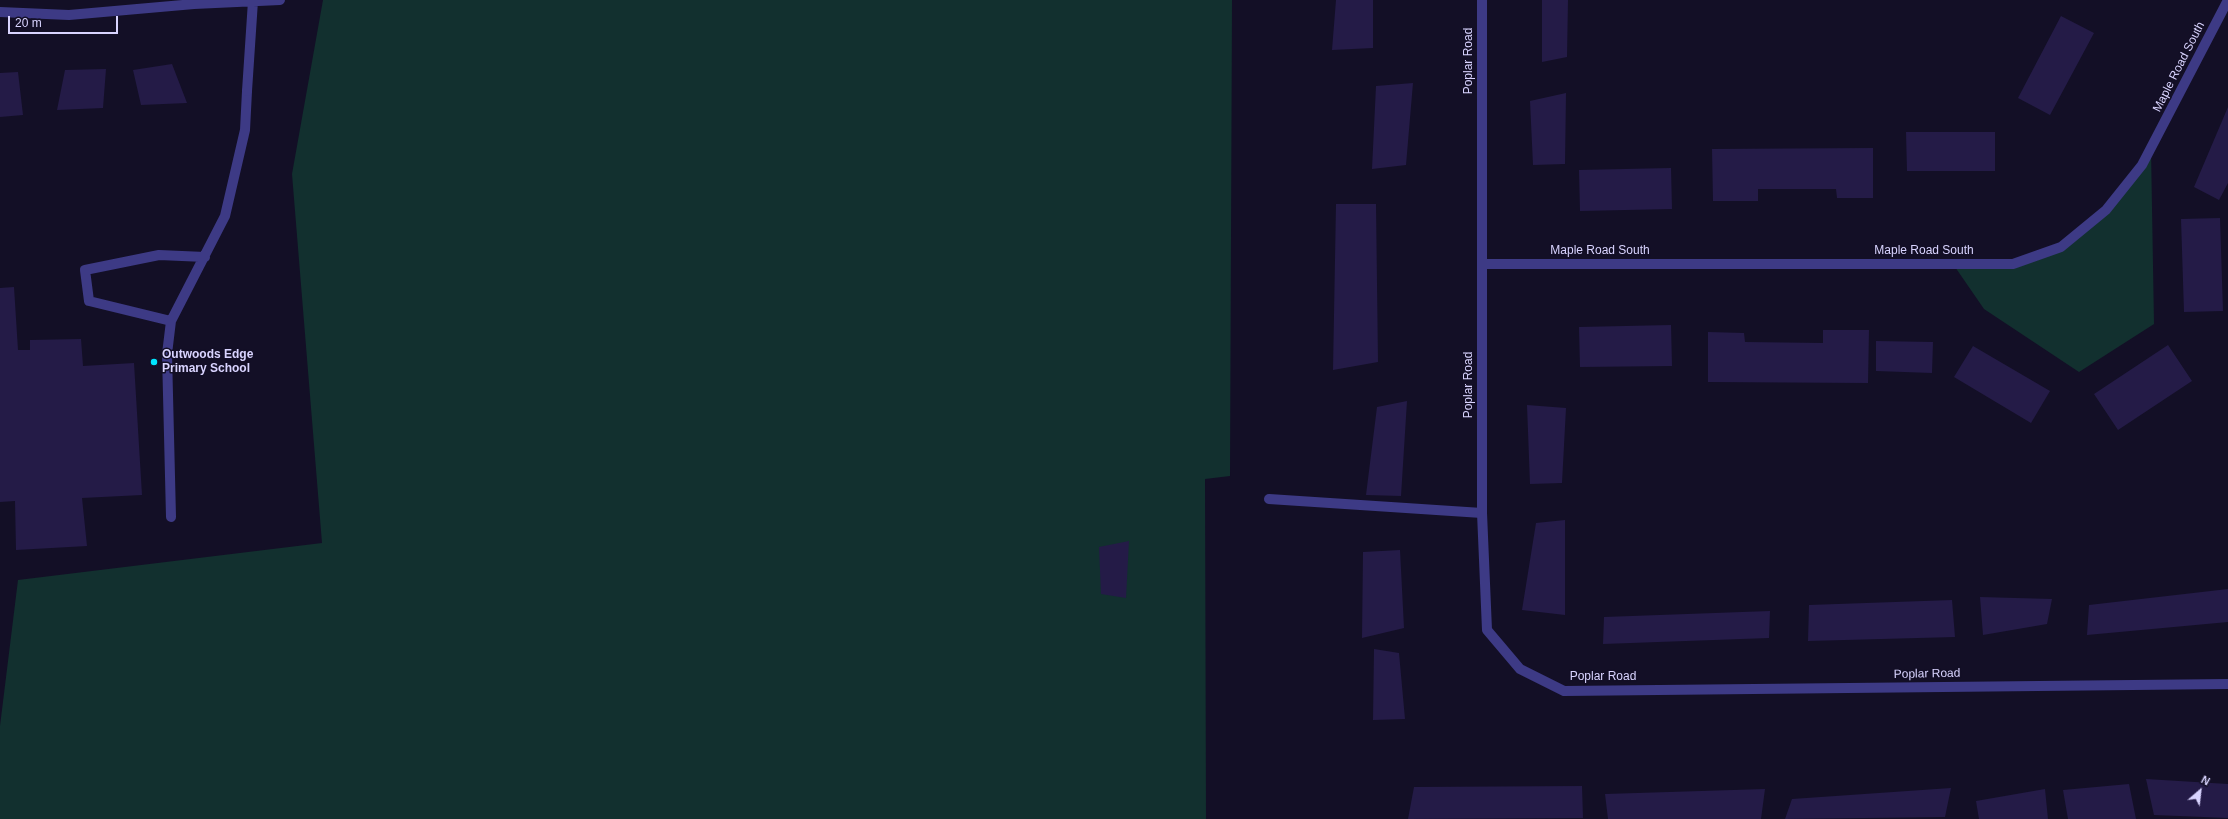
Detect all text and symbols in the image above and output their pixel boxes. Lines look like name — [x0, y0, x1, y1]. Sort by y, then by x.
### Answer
scale bar — [10, 8, 120, 34]
text: 20 m — [15, 16, 42, 30]
street label: Maple Road South — [2150, 19, 2208, 115]
street label: Poplar Road — [1462, 28, 1476, 94]
street label: Maple Road South — [1550, 244, 1650, 258]
street label: Maple Road South — [1874, 244, 1974, 258]
place label: Outwoods Edge Primary School — [162, 348, 253, 376]
street label: Poplar Road — [1462, 352, 1476, 418]
marker: Outwoods Edge Primary School — [149, 357, 159, 367]
street label: Poplar Road — [1894, 666, 1960, 682]
street label: Poplar Road — [1570, 670, 1636, 684]
north arrow — [2180, 771, 2220, 811]
text: N — [2199, 773, 2212, 788]

